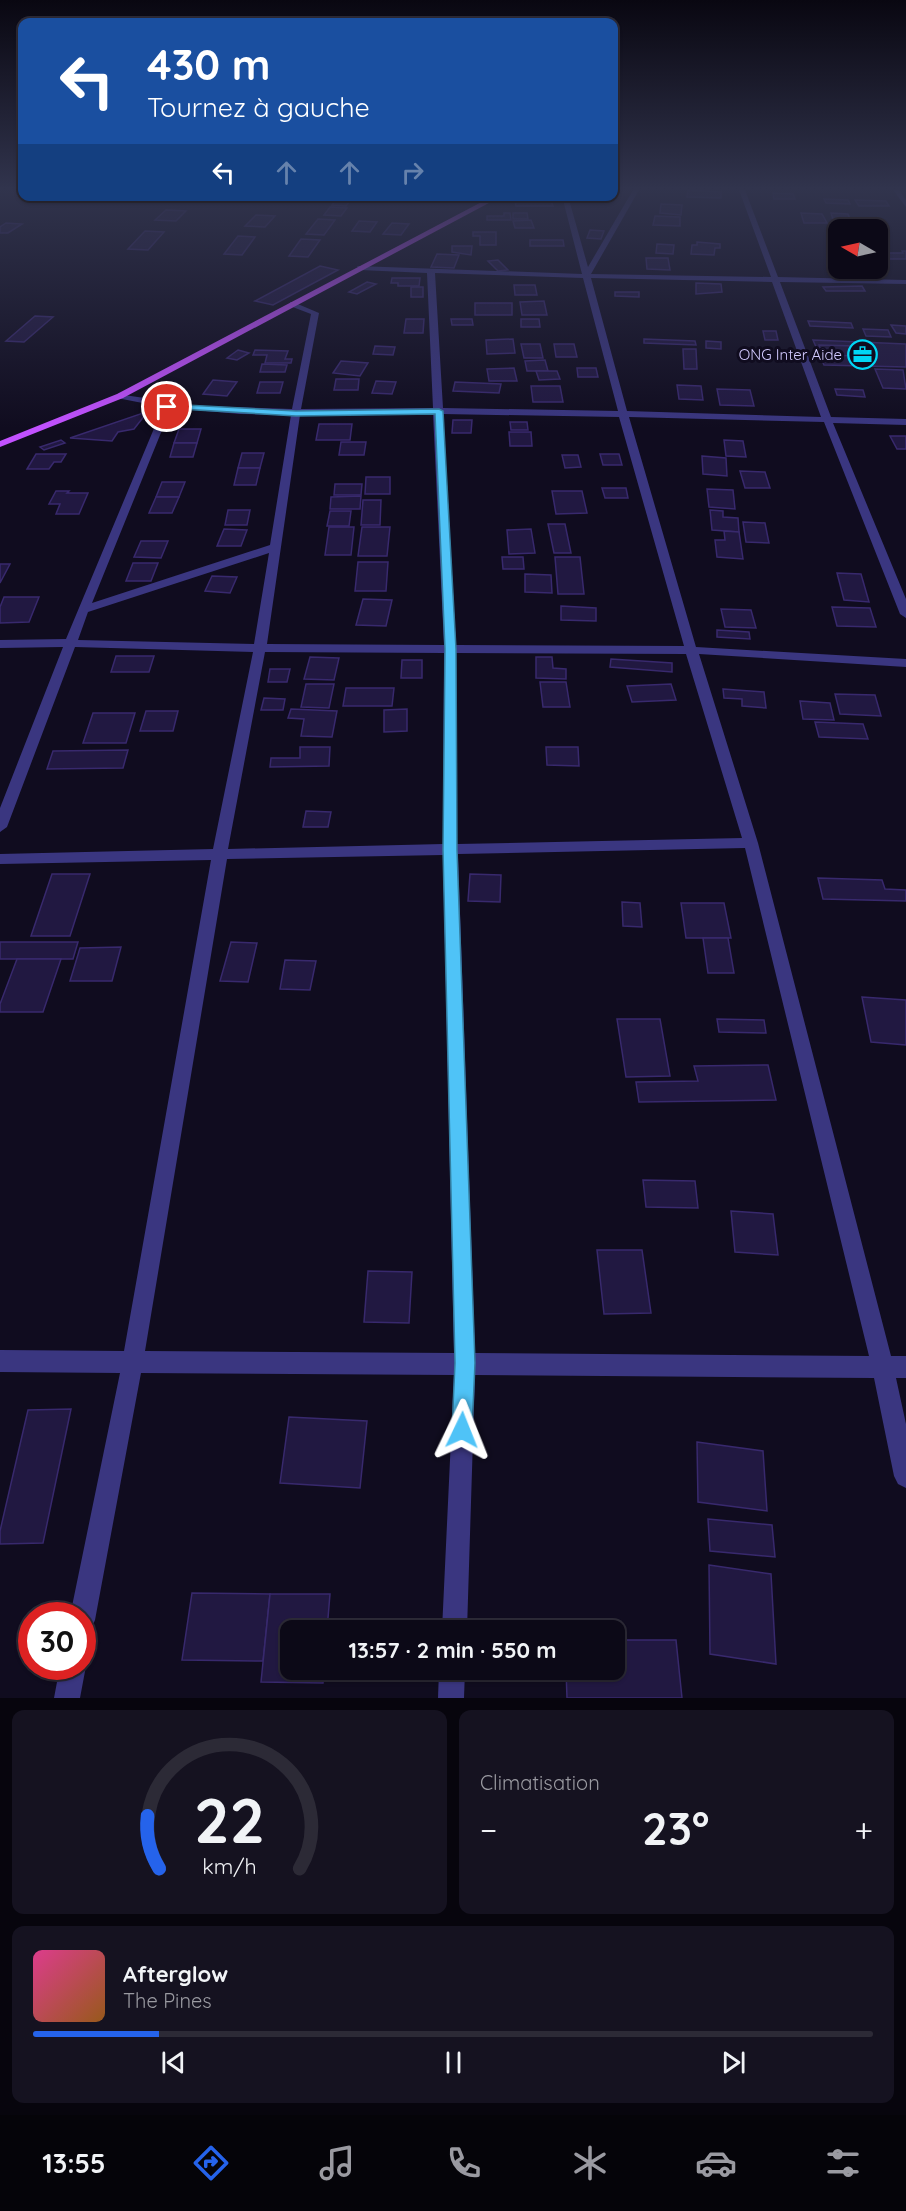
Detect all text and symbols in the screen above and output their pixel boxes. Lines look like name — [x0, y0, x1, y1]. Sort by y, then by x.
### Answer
text: 430 m — [147, 38, 271, 91]
icon: left — [48, 42, 126, 120]
text: Tournez à gauche — [147, 90, 370, 124]
icon: left — [207, 156, 240, 189]
icon: ahead — [270, 156, 303, 189]
icon: ahead — [333, 156, 366, 189]
icon: right — [396, 156, 429, 189]
north arrow — [828, 219, 888, 279]
map controls — [828, 219, 888, 279]
office icon: ONG Inter Aide — [847, 338, 879, 370]
place label: ONG Inter Aide — [739, 345, 842, 364]
pin — [141, 381, 192, 432]
icon: arrive — [150, 390, 183, 423]
position arrow — [430, 1398, 494, 1462]
speed limit sign: 30 — [18, 1602, 96, 1680]
text: 13:57 · 2 min · 550 m — [348, 1636, 557, 1664]
text: Climatisation — [480, 1770, 600, 1795]
text: 22 — [194, 1781, 265, 1859]
text: 23° — [642, 1800, 710, 1856]
text: − — [480, 1809, 497, 1850]
text: + — [854, 1809, 873, 1850]
text: km/h — [202, 1853, 257, 1879]
text: Afterglow — [123, 1960, 228, 1988]
text: The Pines — [123, 1988, 212, 2013]
icon: previous — [157, 2046, 190, 2079]
icon: pause — [437, 2046, 470, 2079]
icon: next — [717, 2046, 750, 2079]
icon: directions — [190, 2142, 232, 2184]
icon: music — [316, 2142, 358, 2184]
icon: phone — [443, 2142, 485, 2184]
icon: climate — [569, 2142, 611, 2184]
icon: car — [695, 2142, 737, 2184]
icon: filters — [822, 2142, 864, 2184]
text: 13:55 — [42, 2146, 106, 2180]

